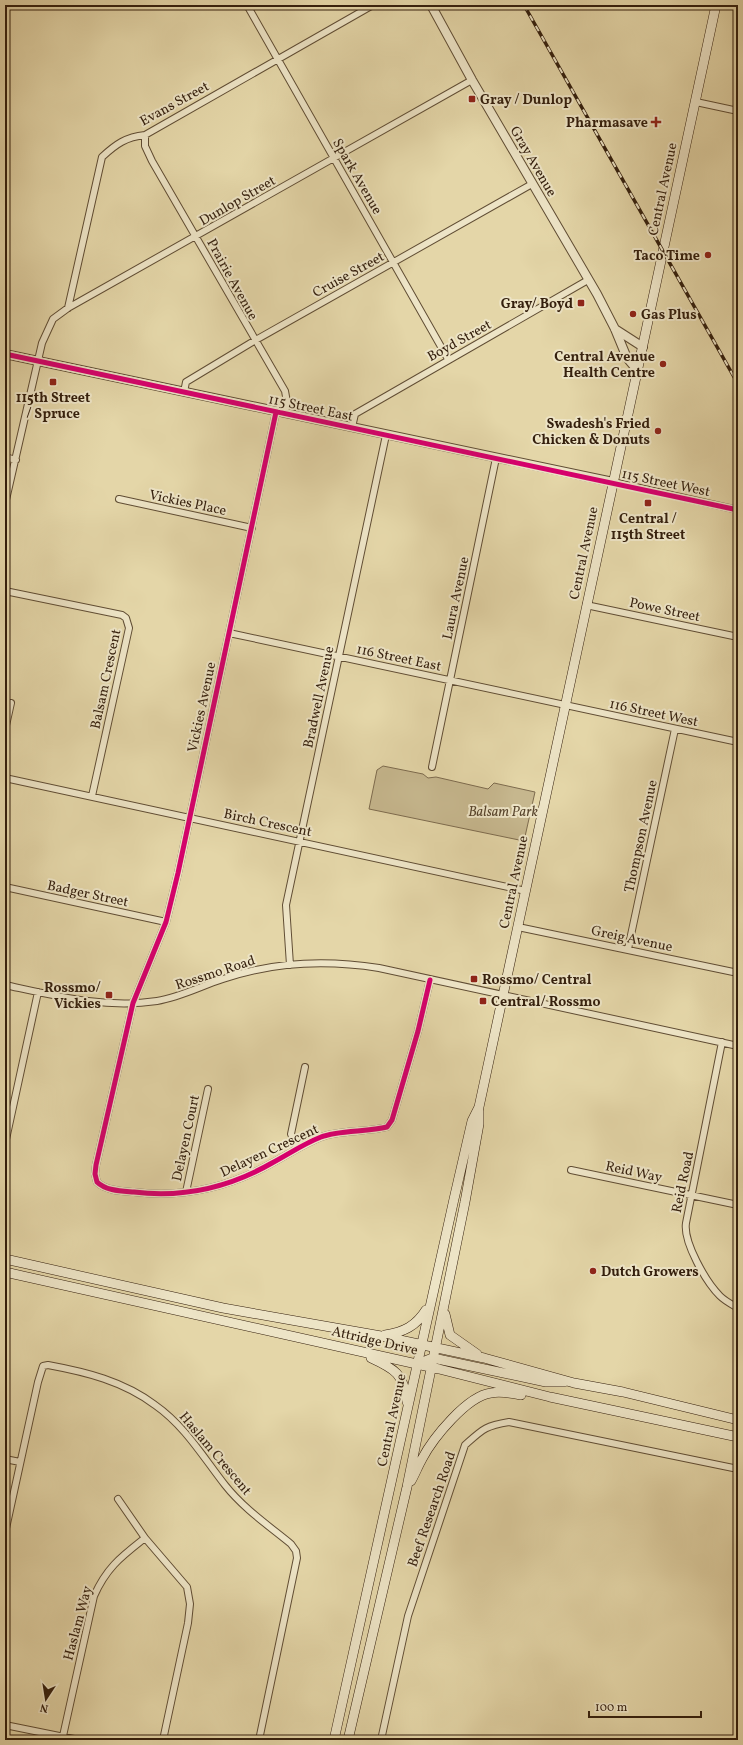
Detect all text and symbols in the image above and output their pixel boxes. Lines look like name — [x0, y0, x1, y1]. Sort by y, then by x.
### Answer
street label: Evans Street — [137, 77, 213, 131]
place label: Gray / Dunlop — [480, 91, 572, 110]
marker: Gray / Dunlop — [467, 94, 477, 104]
place label: Pharmasave — [566, 114, 648, 133]
marker: Pharmasave — [651, 117, 661, 127]
street label: Gray Avenue — [505, 123, 561, 201]
street label: Spark Avenue — [327, 135, 386, 219]
street label: Central Avenue — [644, 141, 683, 238]
street label: Dunlop Street — [196, 172, 280, 231]
street label: Prairie Avenue — [201, 236, 262, 324]
place label: Taco Time — [633, 247, 700, 266]
street label: Cruise Street — [309, 248, 388, 303]
marker: Taco Time — [703, 250, 713, 260]
place label: Gray/ Boyd — [501, 295, 573, 314]
marker: Gray/ Boyd — [576, 298, 586, 308]
place label: Gas Plus — [641, 306, 697, 325]
marker: Gas Plus — [628, 309, 638, 319]
street label: Boyd Street — [424, 316, 495, 367]
place label: Central Avenue Health Centre — [554, 348, 655, 383]
marker: Central Avenue Health Centre — [658, 359, 668, 369]
marker: 115th Street / Spruce — [48, 377, 58, 387]
place label: 115th Street / Spruce — [16, 389, 90, 424]
street label: 115 Street East — [267, 390, 355, 427]
place label: Swadesh's Fried Chicken & Donuts — [532, 415, 650, 450]
marker: Swadesh's Fried Chicken & Donuts — [653, 426, 663, 436]
street label: 115 Street West — [620, 465, 712, 502]
street label: Vickies Place — [147, 486, 228, 521]
marker: Central / 115th Street — [643, 498, 653, 508]
street label: Central Avenue — [565, 505, 604, 602]
place label: Central / 115th Street — [611, 510, 685, 545]
street label: Laura Avenue — [438, 555, 475, 641]
street label: Powe Street — [627, 594, 702, 627]
street label: Balsam Crescent — [87, 627, 126, 731]
street label: 116 Street East — [354, 640, 443, 677]
street label: Bradwell Avenue — [299, 644, 340, 750]
street label: Vickies Avenue — [184, 660, 221, 754]
street label: 116 Street West — [608, 695, 700, 732]
street label: Thompson Avenue — [620, 778, 663, 894]
park label: Balsam Park — [468, 803, 538, 822]
street label: Birch Crescent — [222, 805, 314, 842]
street label: Central Avenue — [495, 834, 534, 931]
street label: Badger Street — [45, 877, 130, 912]
street label: Greig Avenue — [589, 922, 674, 957]
street label: Rossmo Road — [173, 952, 258, 995]
place label: Rossmo/ Central — [482, 971, 592, 990]
marker: Rossmo/ Central — [469, 974, 479, 984]
place label: Rossmo/ Vickies — [44, 979, 101, 1014]
marker: Rossmo/ Vickies — [104, 990, 114, 1000]
place label: Central/ Rossmo — [491, 993, 600, 1012]
marker: Central/ Rossmo — [478, 996, 488, 1006]
street label: Delayen Court — [168, 1093, 205, 1183]
street label: Delayen Crescent — [217, 1120, 322, 1183]
street label: Reid Road — [668, 1150, 699, 1215]
street label: Reid Way — [604, 1157, 664, 1188]
place label: Dutch Growers — [601, 1263, 699, 1282]
marker: Dutch Growers — [588, 1266, 598, 1276]
street label: Attridge Drive — [330, 1322, 420, 1361]
street label: Central Avenue — [373, 1372, 412, 1469]
street label: Haslam Crescent — [174, 1408, 255, 1500]
street label: Beef Research Road — [404, 1449, 461, 1570]
street label: Haslam Way — [59, 1584, 98, 1663]
north arrow — [26, 1679, 66, 1719]
scale bar — [589, 1693, 701, 1719]
text: N — [39, 1699, 50, 1715]
text: 100 m — [595, 1700, 628, 1716]

